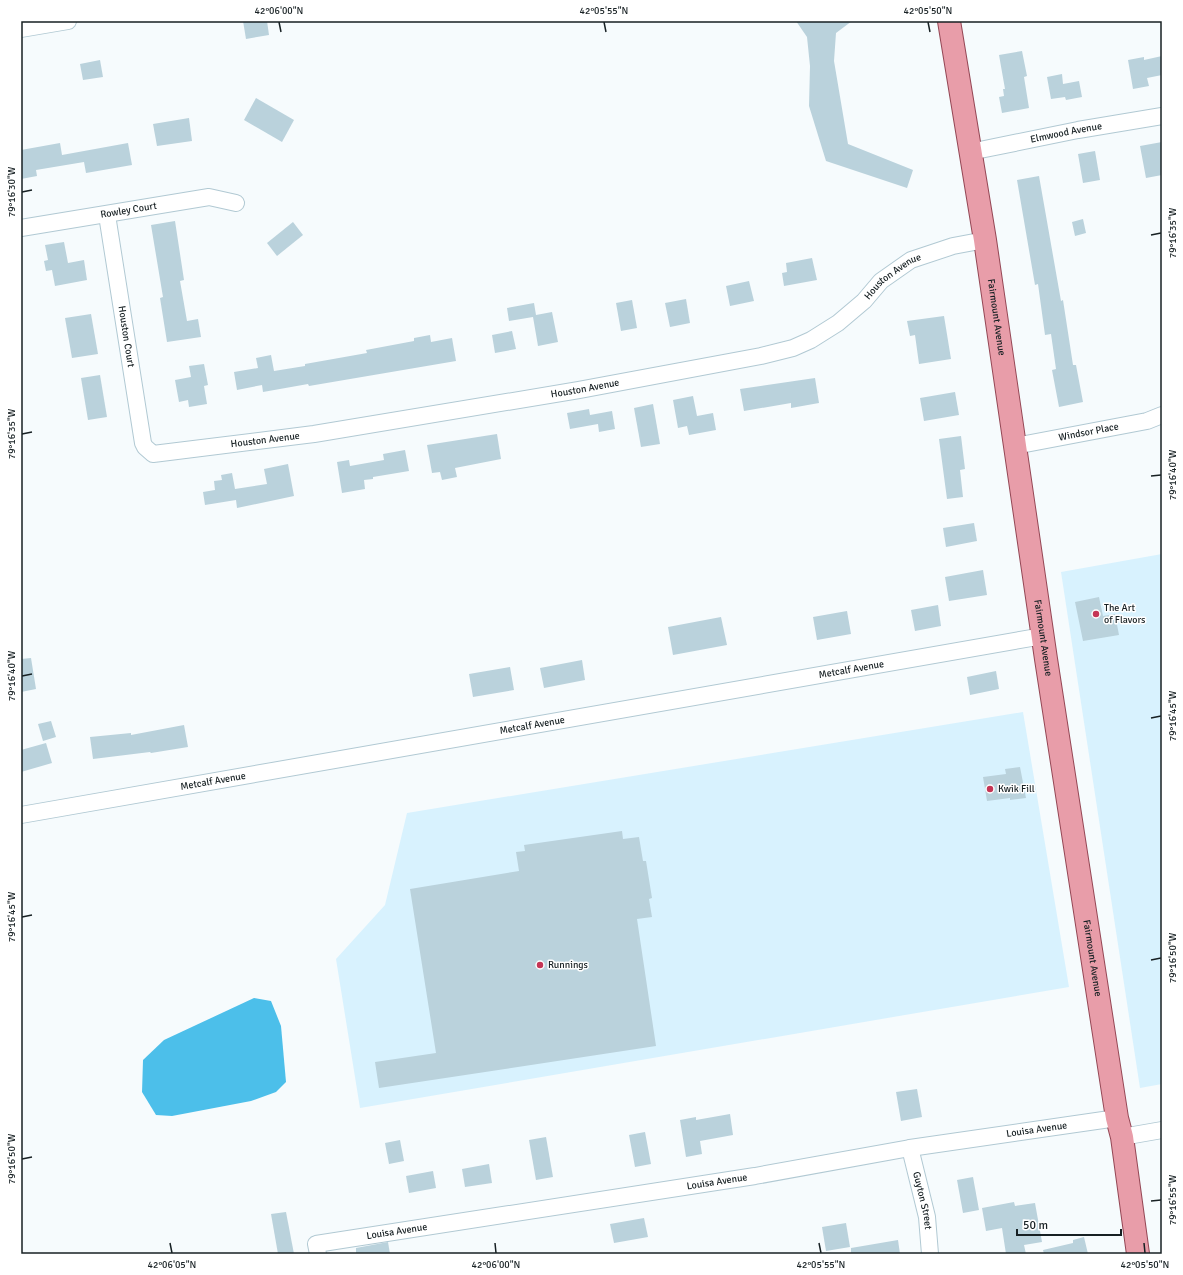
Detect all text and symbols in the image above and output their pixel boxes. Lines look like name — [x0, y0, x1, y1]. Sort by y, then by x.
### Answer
text: 42°06'00"N — [255, 5, 303, 17]
text: 42°05'55"N — [580, 5, 628, 17]
text: 42°05'50"N — [904, 5, 952, 17]
street label: Elmwood Avenue — [1029, 120, 1103, 146]
text: 79°16'30"W — [6, 166, 18, 217]
street label: Rowley Court — [99, 200, 158, 221]
text: 79°16'35"W — [1167, 207, 1179, 258]
street label: Houston Avenue — [862, 251, 923, 302]
street label: Fairmount Avenue — [985, 278, 1008, 357]
street label: Houston Court — [115, 305, 137, 369]
street label: Houston Avenue — [550, 377, 620, 401]
text: 79°16'35"W — [6, 408, 18, 459]
street label: Windsor Place — [1058, 420, 1120, 444]
street label: Houston Avenue — [230, 430, 300, 450]
text: 79°16'40"W — [1167, 449, 1179, 500]
street label: Fairmount Avenue — [1031, 599, 1055, 677]
place label: The Art of Flavors — [1104, 602, 1146, 626]
marker: The Art of Flavors — [1091, 609, 1101, 619]
text: 79°16'40"W — [6, 650, 18, 701]
street label: Metcalf Avenue — [818, 658, 885, 681]
text: 79°16'45"W — [1167, 690, 1179, 741]
street label: Metcalf Avenue — [499, 714, 566, 737]
street label: Metcalf Avenue — [179, 770, 247, 793]
place label: Kwik Fill — [998, 783, 1035, 795]
marker: Kwik Fill — [985, 784, 995, 794]
text: 79°16'45"W — [6, 891, 18, 942]
street label: Fairmount Avenue — [1080, 919, 1104, 997]
text: 79°16'50"W — [1167, 932, 1179, 983]
place label: Runnings — [548, 959, 589, 971]
marker: Runnings — [535, 960, 545, 970]
street label: Louisa Avenue — [1006, 1119, 1068, 1140]
text: 79°16'50"W — [6, 1133, 18, 1184]
street label: Guyton Street — [910, 1170, 934, 1230]
street label: Louisa Avenue — [686, 1171, 748, 1193]
text: 79°16'55"W — [1167, 1174, 1179, 1225]
scale bar — [1017, 1211, 1121, 1237]
text: 50 m — [1023, 1218, 1048, 1233]
street label: Louisa Avenue — [366, 1221, 428, 1242]
text: 42°06'05"N — [148, 1259, 196, 1271]
text: 42°06'00"N — [472, 1259, 520, 1271]
text: 42°05'55"N — [797, 1259, 845, 1271]
text: 42°05'50"N — [1121, 1259, 1169, 1271]

